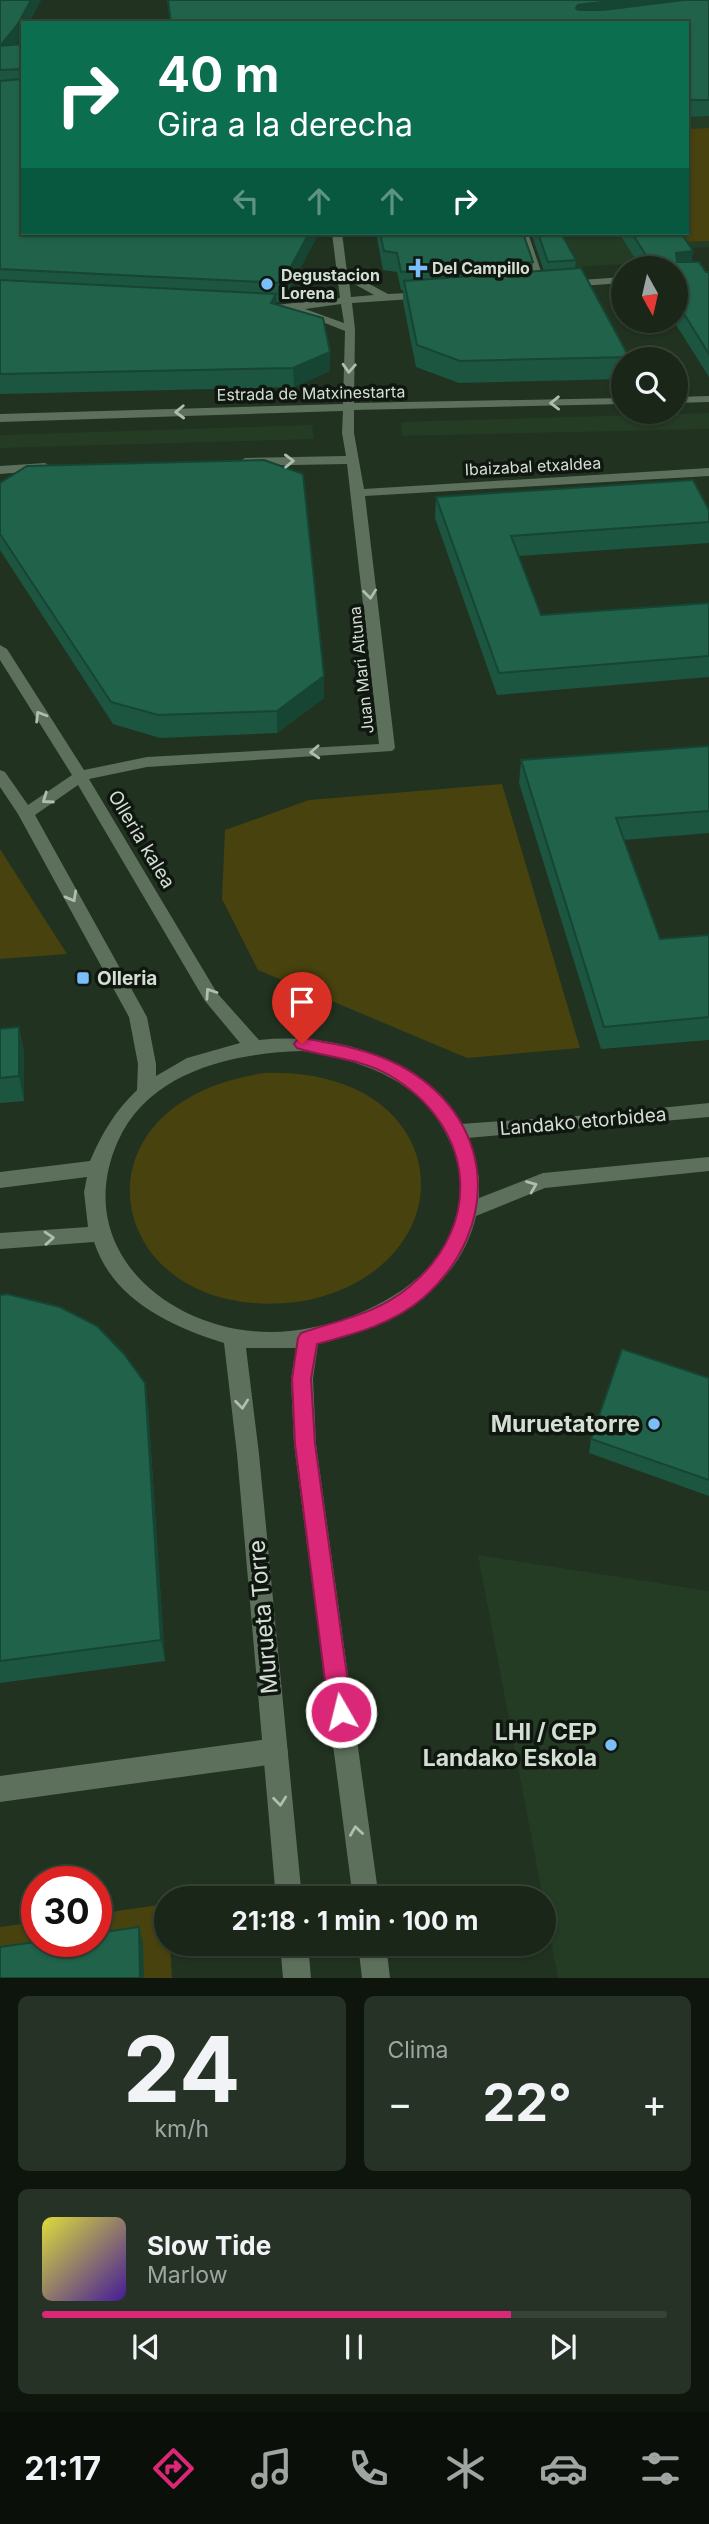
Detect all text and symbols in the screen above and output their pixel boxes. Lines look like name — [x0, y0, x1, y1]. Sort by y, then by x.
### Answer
text: 40 m — [157, 45, 280, 104]
icon: right — [42, 49, 133, 140]
text: Gira a la derecha — [157, 105, 413, 144]
icon: left — [227, 182, 265, 220]
icon: ahead — [300, 182, 338, 220]
icon: ahead — [373, 182, 411, 220]
icon: right — [446, 182, 484, 220]
north arrow — [611, 256, 688, 332]
map controls — [611, 256, 688, 424]
place label: Del Campillo — [432, 258, 530, 278]
marker: Del Campillo — [410, 260, 426, 276]
place label: Degustacion Lorena — [281, 265, 380, 303]
marker: Degustacion Lorena — [259, 276, 275, 292]
button: search — [611, 347, 688, 424]
one-way arrow — [342, 363, 357, 374]
street label: Estrada de Matxinestarta — [217, 381, 405, 405]
one-way arrow — [549, 395, 560, 411]
one-way arrow — [175, 405, 186, 420]
street label: Ibaizabal etxaldea — [464, 452, 602, 480]
one-way arrow — [284, 453, 294, 469]
one-way arrow — [362, 589, 377, 600]
street label: Juan Mari Altuna — [344, 605, 378, 735]
one-way arrow — [36, 710, 49, 723]
one-way arrow — [309, 744, 320, 759]
street label: Olleria kalea — [103, 786, 180, 893]
one-way arrow — [42, 790, 55, 803]
one-way arrow — [64, 890, 77, 903]
place label: Olleria — [97, 967, 157, 990]
marker: Olleria — [75, 970, 91, 986]
pin — [272, 972, 332, 1044]
icon: arrive — [283, 983, 321, 1021]
one-way arrow — [205, 988, 218, 1001]
street label: Landako etorbidea — [499, 1103, 667, 1140]
one-way arrow — [525, 1180, 537, 1194]
one-way arrow — [44, 1230, 55, 1245]
one-way arrow — [235, 1398, 250, 1410]
place label: Muruetatorre — [491, 1410, 640, 1438]
marker: Muruetatorre — [646, 1416, 662, 1432]
street label: Murueta Torre — [242, 1539, 284, 1695]
position arrow — [304, 1675, 378, 1749]
place label: LHI / CEP Landako Eskola — [423, 1718, 597, 1772]
marker: LHI / CEP Landako Eskola — [603, 1737, 619, 1753]
one-way arrow — [272, 1795, 287, 1807]
one-way arrow — [349, 1825, 364, 1837]
speed limit sign: 30 — [21, 1866, 112, 1957]
text: 21:18 · 1 min · 100 m — [232, 1905, 478, 1936]
text: 24 — [123, 2014, 240, 2124]
text: Clima — [388, 2036, 449, 2064]
text: 22° — [483, 2071, 572, 2134]
text: − — [388, 2080, 413, 2126]
text: + — [642, 2080, 667, 2126]
text: km/h — [154, 2115, 209, 2143]
text: Slow Tide — [147, 2230, 271, 2261]
text: Marlow — [147, 2261, 227, 2289]
icon: previous — [127, 2328, 165, 2366]
icon: pause — [335, 2328, 373, 2366]
icon: next — [544, 2328, 582, 2366]
icon: directions — [149, 2444, 198, 2493]
icon: music — [247, 2444, 296, 2493]
icon: phone — [344, 2444, 393, 2493]
icon: climate — [441, 2444, 490, 2493]
icon: car — [539, 2444, 588, 2493]
icon: filters — [636, 2444, 685, 2493]
text: 21:17 — [24, 2449, 101, 2488]

